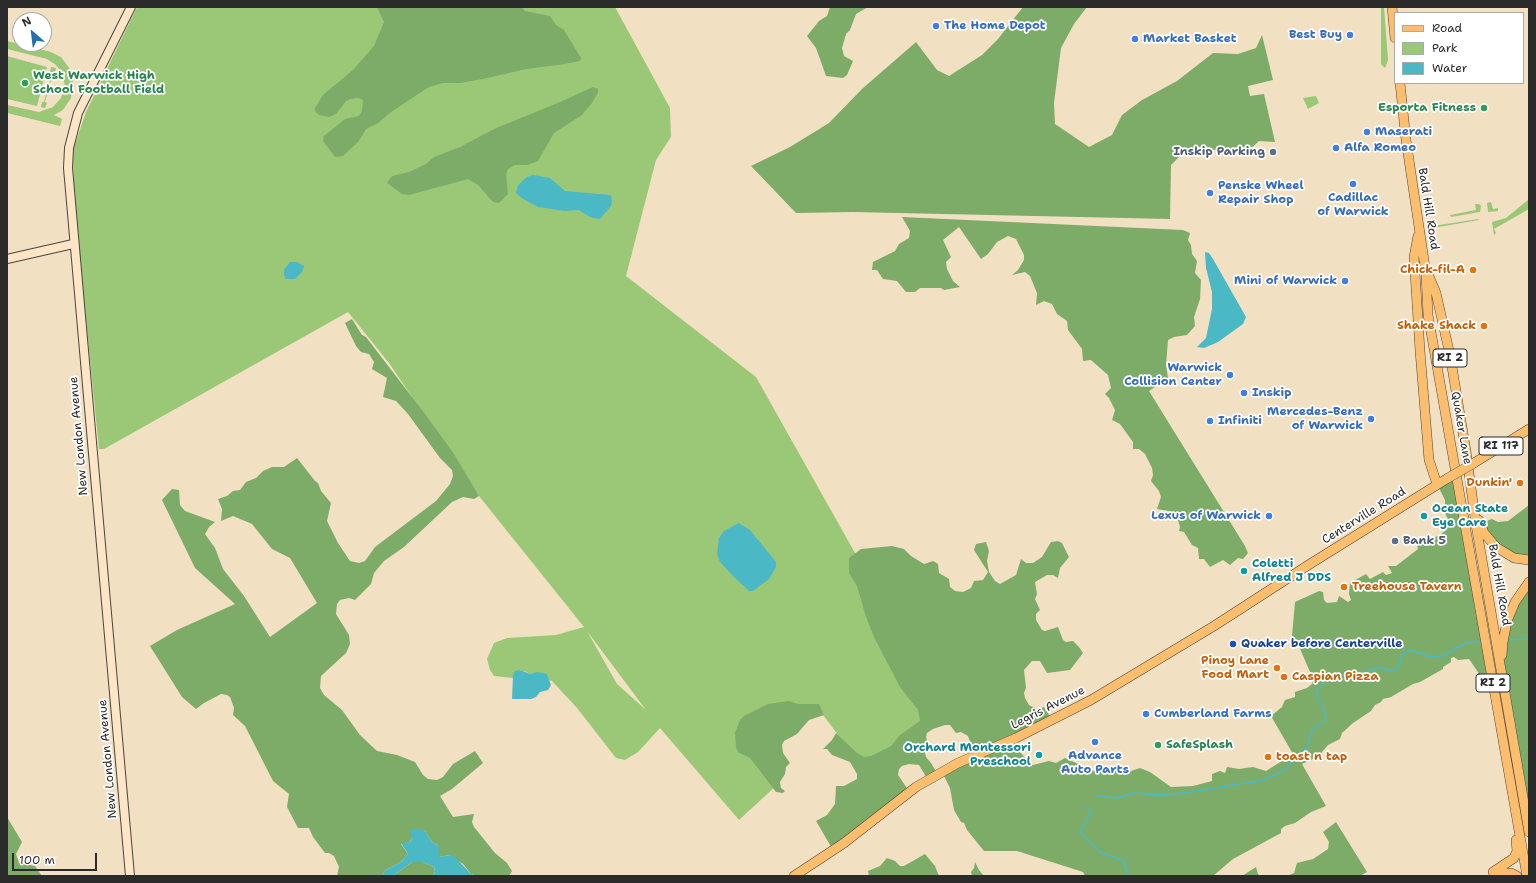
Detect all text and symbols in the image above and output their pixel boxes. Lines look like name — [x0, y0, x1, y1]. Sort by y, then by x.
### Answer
north arrow — [12, 12, 52, 52]
legend — [1394, 12, 1524, 84]
text: N — [19, 13, 34, 31]
place label: The Home Depot — [944, 19, 1046, 33]
text: Road — [1432, 20, 1462, 36]
marker: The Home Depot — [931, 21, 941, 31]
place label: Best Buy — [1289, 28, 1342, 42]
marker: Best Buy — [1345, 30, 1355, 40]
place label: Market Basket — [1143, 32, 1237, 46]
marker: Market Basket — [1130, 34, 1140, 44]
text: Park — [1432, 40, 1458, 56]
text: Water — [1432, 60, 1467, 76]
place label: West Warwick High School Football Field — [33, 69, 164, 97]
marker: West Warwick High School Football Field — [20, 78, 30, 88]
place label: Esporta Fitness — [1378, 101, 1476, 115]
marker: Esporta Fitness — [1479, 103, 1489, 113]
place label: Maserati — [1375, 125, 1432, 139]
marker: Maserati — [1362, 127, 1372, 137]
place label: Alfa Romeo — [1344, 141, 1416, 155]
marker: Alfa Romeo — [1331, 143, 1341, 153]
place label: Inskip Parking — [1173, 145, 1265, 159]
marker: Inskip Parking — [1268, 147, 1278, 157]
street label: Bald Hill Road — [1414, 167, 1442, 251]
place label: Penske Wheel Repair Shop — [1218, 179, 1304, 207]
marker: Cadillac of Warwick — [1348, 179, 1358, 189]
marker: Penske Wheel Repair Shop — [1205, 188, 1215, 198]
place label: Cadillac of Warwick — [1317, 191, 1389, 219]
place label: Chick-fil-A — [1400, 263, 1465, 277]
marker: Chick-fil-A — [1468, 265, 1478, 275]
place label: Mini of Warwick — [1234, 274, 1337, 288]
marker: Mini of Warwick — [1340, 276, 1350, 286]
place label: Shake Shack — [1397, 319, 1476, 333]
marker: Shake Shack — [1479, 321, 1489, 331]
road number: RI 2 — [1433, 349, 1467, 367]
place label: Warwick Collision Center — [1124, 361, 1222, 389]
marker: Warwick Collision Center — [1225, 370, 1235, 380]
street label: New London Avenue — [67, 376, 91, 496]
place label: Inskip — [1252, 386, 1291, 400]
marker: Inskip — [1239, 388, 1249, 398]
street label: Quaker Lane — [1448, 390, 1474, 466]
place label: Mercedes-Benz of Warwick — [1267, 405, 1363, 433]
place label: Infiniti — [1218, 414, 1262, 428]
marker: Mercedes-Benz of Warwick — [1366, 414, 1376, 424]
marker: Infiniti — [1205, 416, 1215, 426]
road number: RI 117 — [1479, 437, 1523, 455]
place label: Dunkin' — [1466, 476, 1512, 490]
marker: Dunkin' — [1515, 478, 1525, 488]
street label: Centerville Road — [1320, 484, 1408, 548]
place label: Ocean State Eye Care — [1432, 502, 1508, 530]
place label: Lexus of Warwick — [1151, 509, 1261, 523]
marker: Lexus of Warwick — [1264, 511, 1274, 521]
marker: Ocean State Eye Care — [1419, 511, 1429, 521]
place label: Bank 5 — [1403, 534, 1446, 548]
marker: Bank 5 — [1390, 536, 1400, 546]
street label: Bald Hill Road — [1485, 543, 1513, 627]
place label: Coletti Alfred J DDS — [1252, 557, 1331, 585]
marker: Coletti Alfred J DDS — [1239, 566, 1249, 576]
place label: Treehouse Tavern — [1352, 580, 1462, 594]
marker: Treehouse Tavern — [1339, 582, 1349, 592]
place label: Quaker before Centerville — [1241, 637, 1402, 651]
marker: Quaker before Centerville — [1228, 639, 1238, 649]
place label: Pinoy Lane Food Mart — [1201, 654, 1269, 682]
marker: Pinoy Lane Food Mart — [1272, 663, 1282, 673]
place label: Caspian Pizza — [1292, 670, 1379, 684]
marker: Caspian Pizza — [1279, 672, 1289, 682]
road number: RI 2 — [1476, 674, 1510, 692]
street label: Legris Avenue — [1009, 683, 1087, 733]
street label: New London Avenue — [96, 699, 120, 819]
place label: Cumberland Farms — [1154, 707, 1271, 721]
marker: Cumberland Farms — [1141, 709, 1151, 719]
marker: Advance Auto Parts — [1090, 737, 1100, 747]
place label: SafeSplash — [1166, 738, 1233, 752]
marker: SafeSplash — [1153, 740, 1163, 750]
place label: Orchard Montessori Preschool — [904, 741, 1031, 769]
place label: Advance Auto Parts — [1061, 749, 1129, 777]
marker: Orchard Montessori Preschool — [1034, 750, 1044, 760]
place label: toast n tap — [1276, 750, 1347, 764]
marker: toast n tap — [1263, 752, 1273, 762]
scale bar — [14, 845, 99, 871]
text: 100 m — [19, 852, 55, 868]

